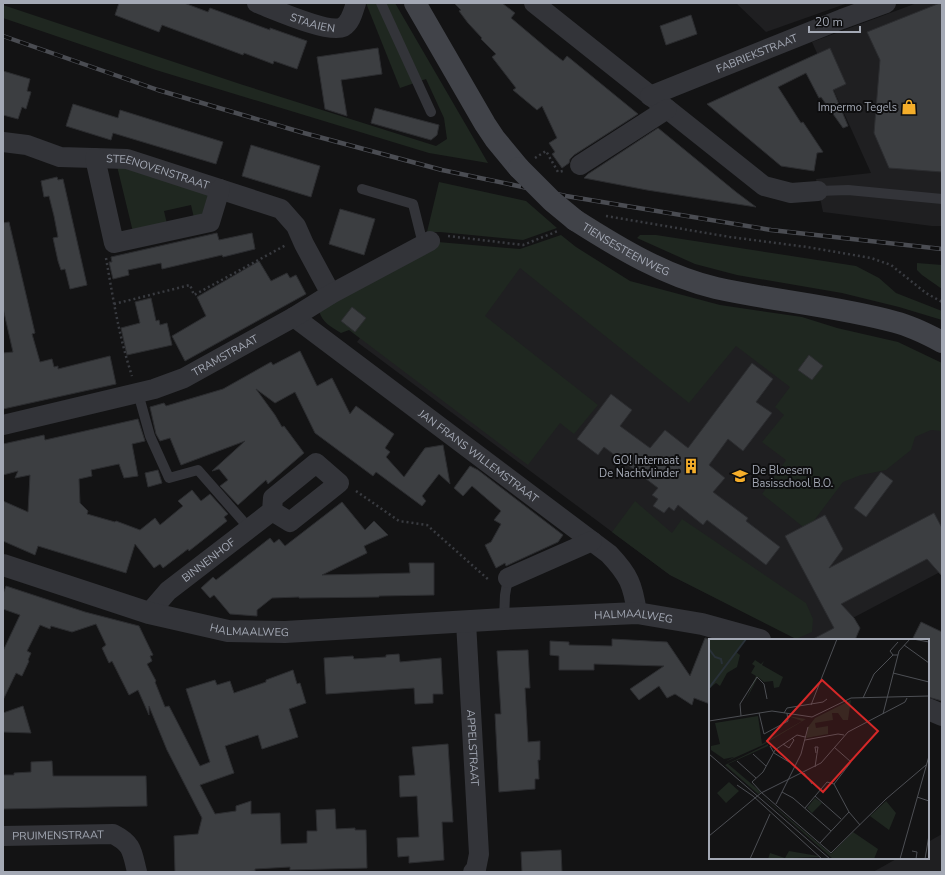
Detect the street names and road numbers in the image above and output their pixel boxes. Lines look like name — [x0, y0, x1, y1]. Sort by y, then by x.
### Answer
street label: STAAIEN — [288, 10, 336, 36]
street label: FABRIEKSTRAAT — [714, 30, 800, 77]
street label: STEENOVENSTRAAT — [106, 151, 211, 193]
street label: TIENSESTEENWEG — [579, 219, 672, 280]
street label: TRAMSTRAAT — [189, 331, 261, 380]
street label: JAN FRANS WILLEMSTRAAT — [414, 406, 542, 507]
street label: BINNENHOF — [179, 535, 239, 586]
street label: HALMAALWEG — [594, 606, 674, 627]
street label: HALMAALWEG — [208, 620, 289, 640]
street label: APPELSTRAAT — [463, 709, 482, 787]
street label: PRUIMENSTRAAT — [12, 827, 104, 844]

